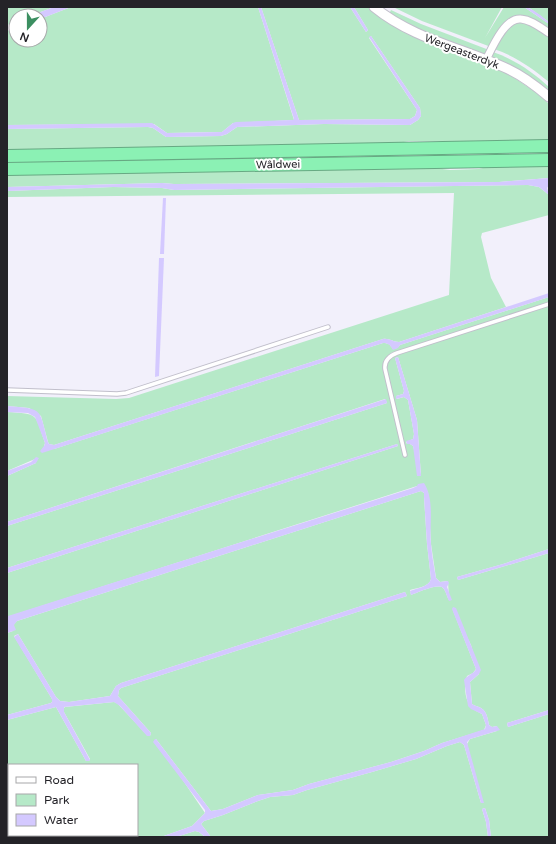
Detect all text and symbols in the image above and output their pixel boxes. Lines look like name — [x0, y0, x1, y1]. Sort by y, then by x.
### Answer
north arrow — [8, 8, 48, 48]
text: N — [18, 29, 31, 45]
street label: Wergeasterdyk — [423, 31, 501, 72]
street label: Wâldwei — [256, 158, 300, 171]
legend — [8, 764, 138, 836]
text: Road — [44, 773, 74, 787]
text: Park — [44, 793, 70, 807]
text: Water — [44, 813, 79, 827]

